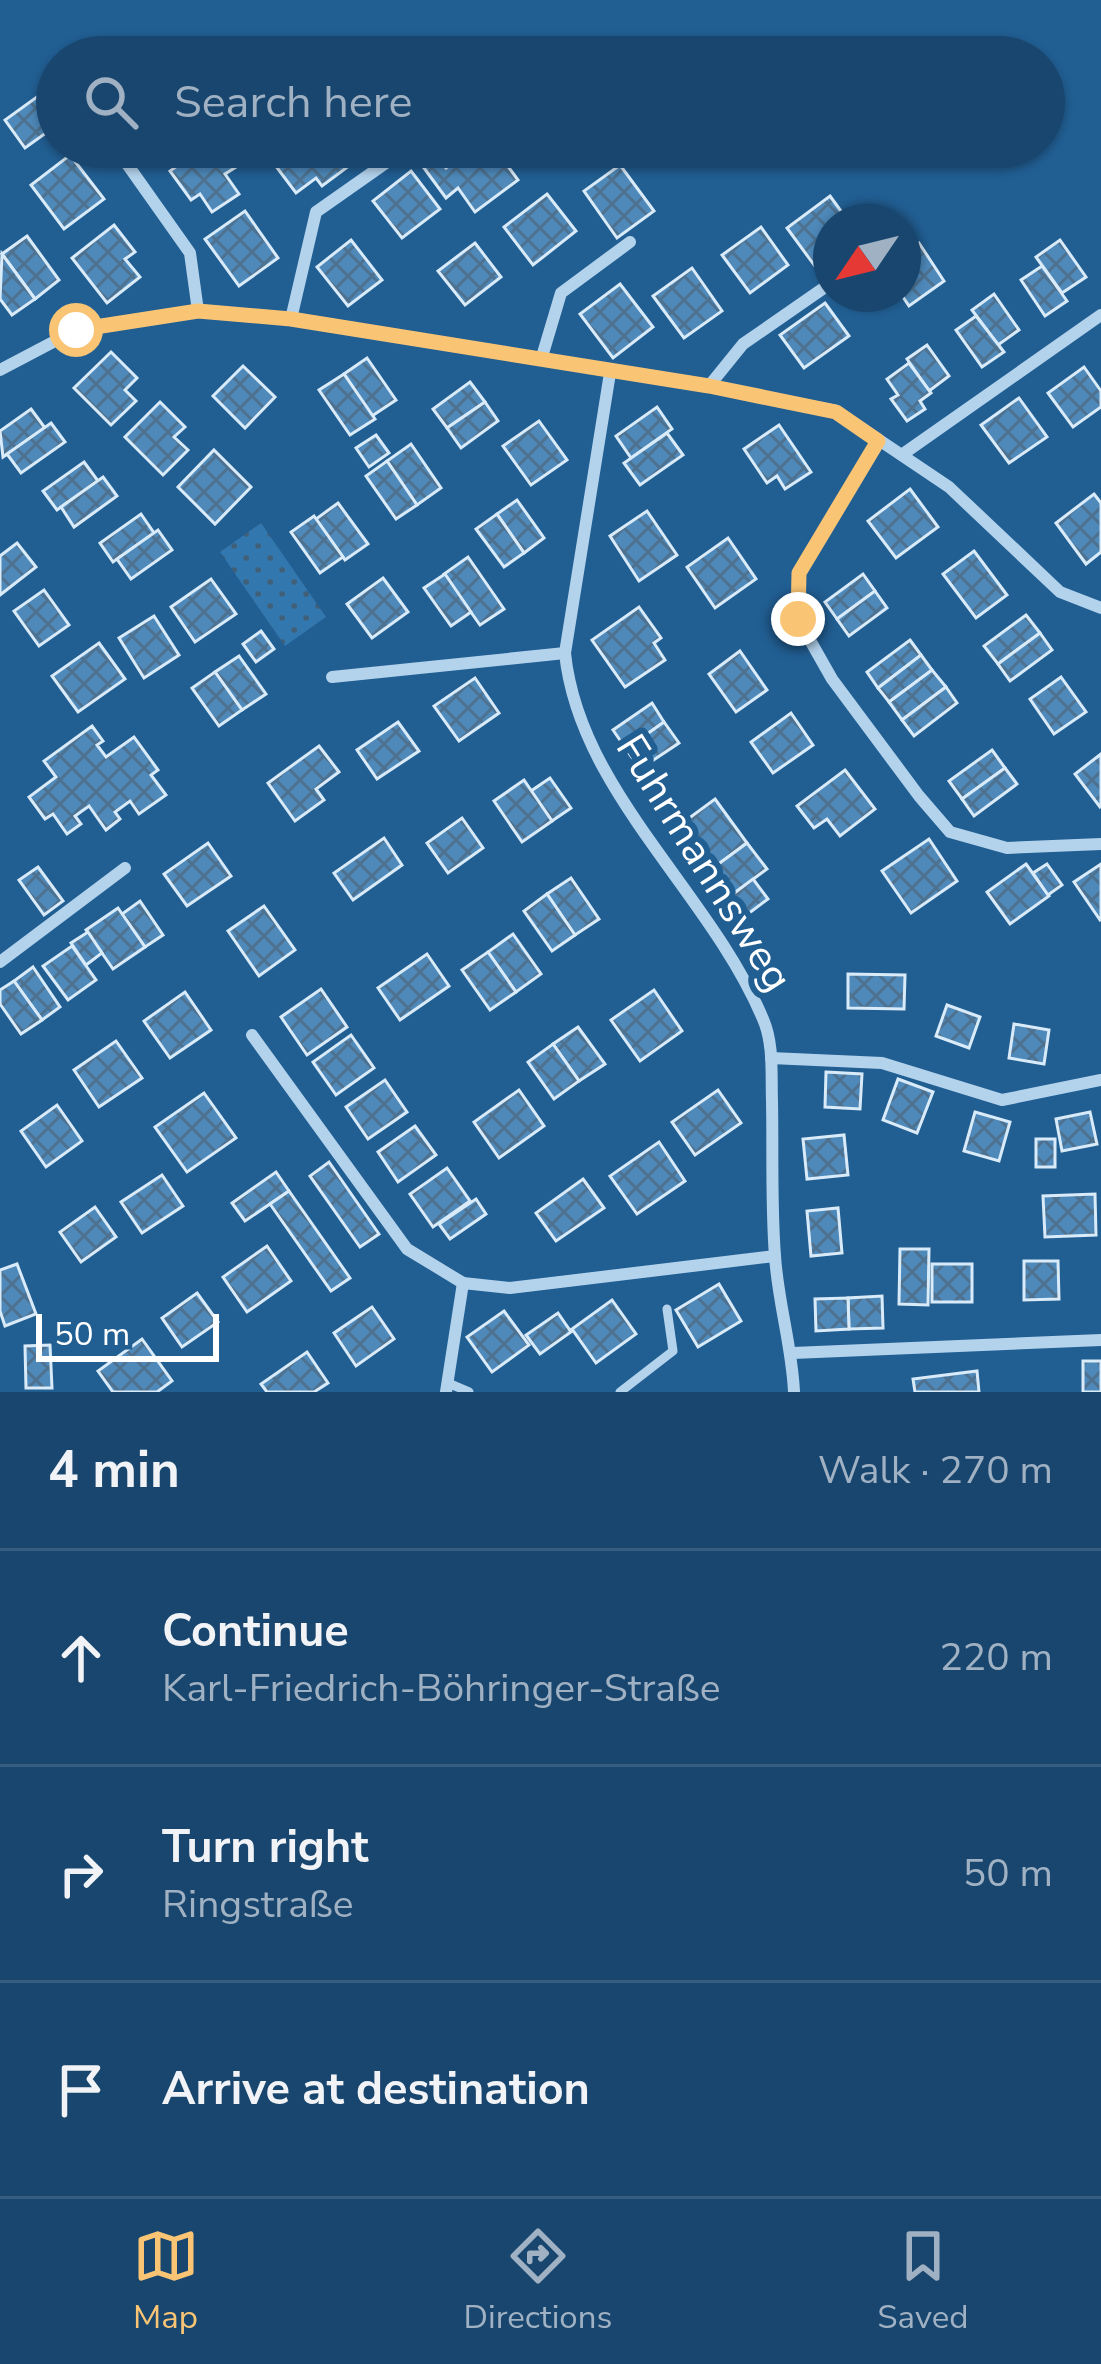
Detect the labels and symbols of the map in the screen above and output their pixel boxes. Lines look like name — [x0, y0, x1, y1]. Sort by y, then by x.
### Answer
north arrow — [813, 204, 921, 312]
route start — [49, 303, 103, 357]
route end — [771, 592, 825, 646]
street label: Fuhrmannsweg — [602, 724, 806, 1002]
scale bar — [36, 1308, 219, 1361]

